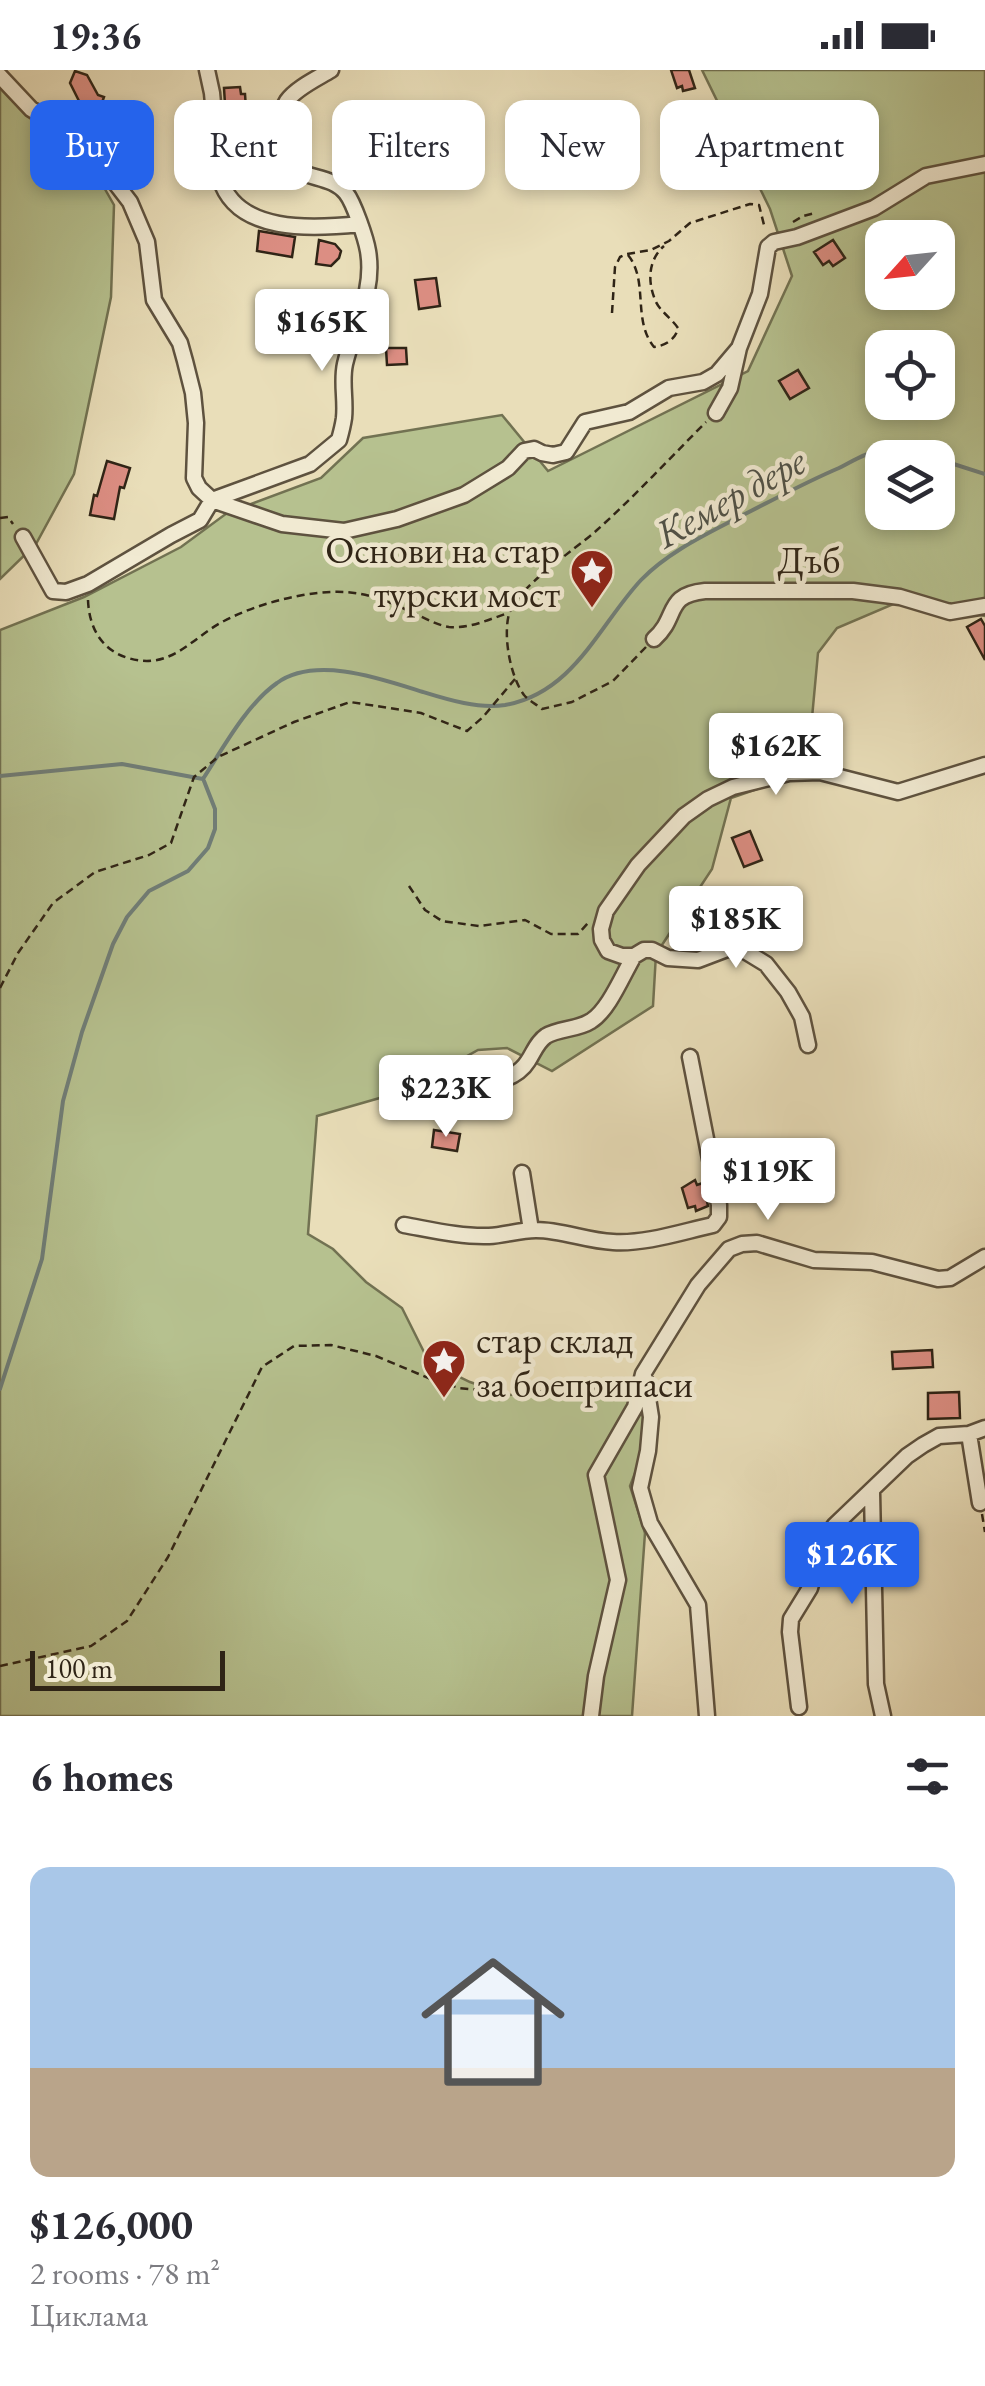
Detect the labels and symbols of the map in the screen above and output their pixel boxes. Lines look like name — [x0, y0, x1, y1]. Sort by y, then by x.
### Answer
north arrow — [865, 220, 955, 310]
pin: $165K — [252, 289, 392, 374]
water label: Кемер дере — [644, 434, 815, 560]
place label: Основи на стар турски мост — [325, 525, 560, 618]
street label: Дъб — [778, 535, 840, 584]
place icon: Основи на стар турски мост — [569, 548, 615, 609]
pin: $162K — [706, 713, 846, 798]
pin: $185K — [666, 886, 806, 971]
pin: $223K — [376, 1055, 516, 1140]
pin: $119K — [698, 1138, 838, 1223]
place label: стар склад за боеприпаси — [476, 1315, 693, 1408]
place icon: стар склад за боеприпаси — [421, 1338, 467, 1399]
pin: $126K — [782, 1522, 922, 1607]
scale bar — [30, 1646, 225, 1690]

